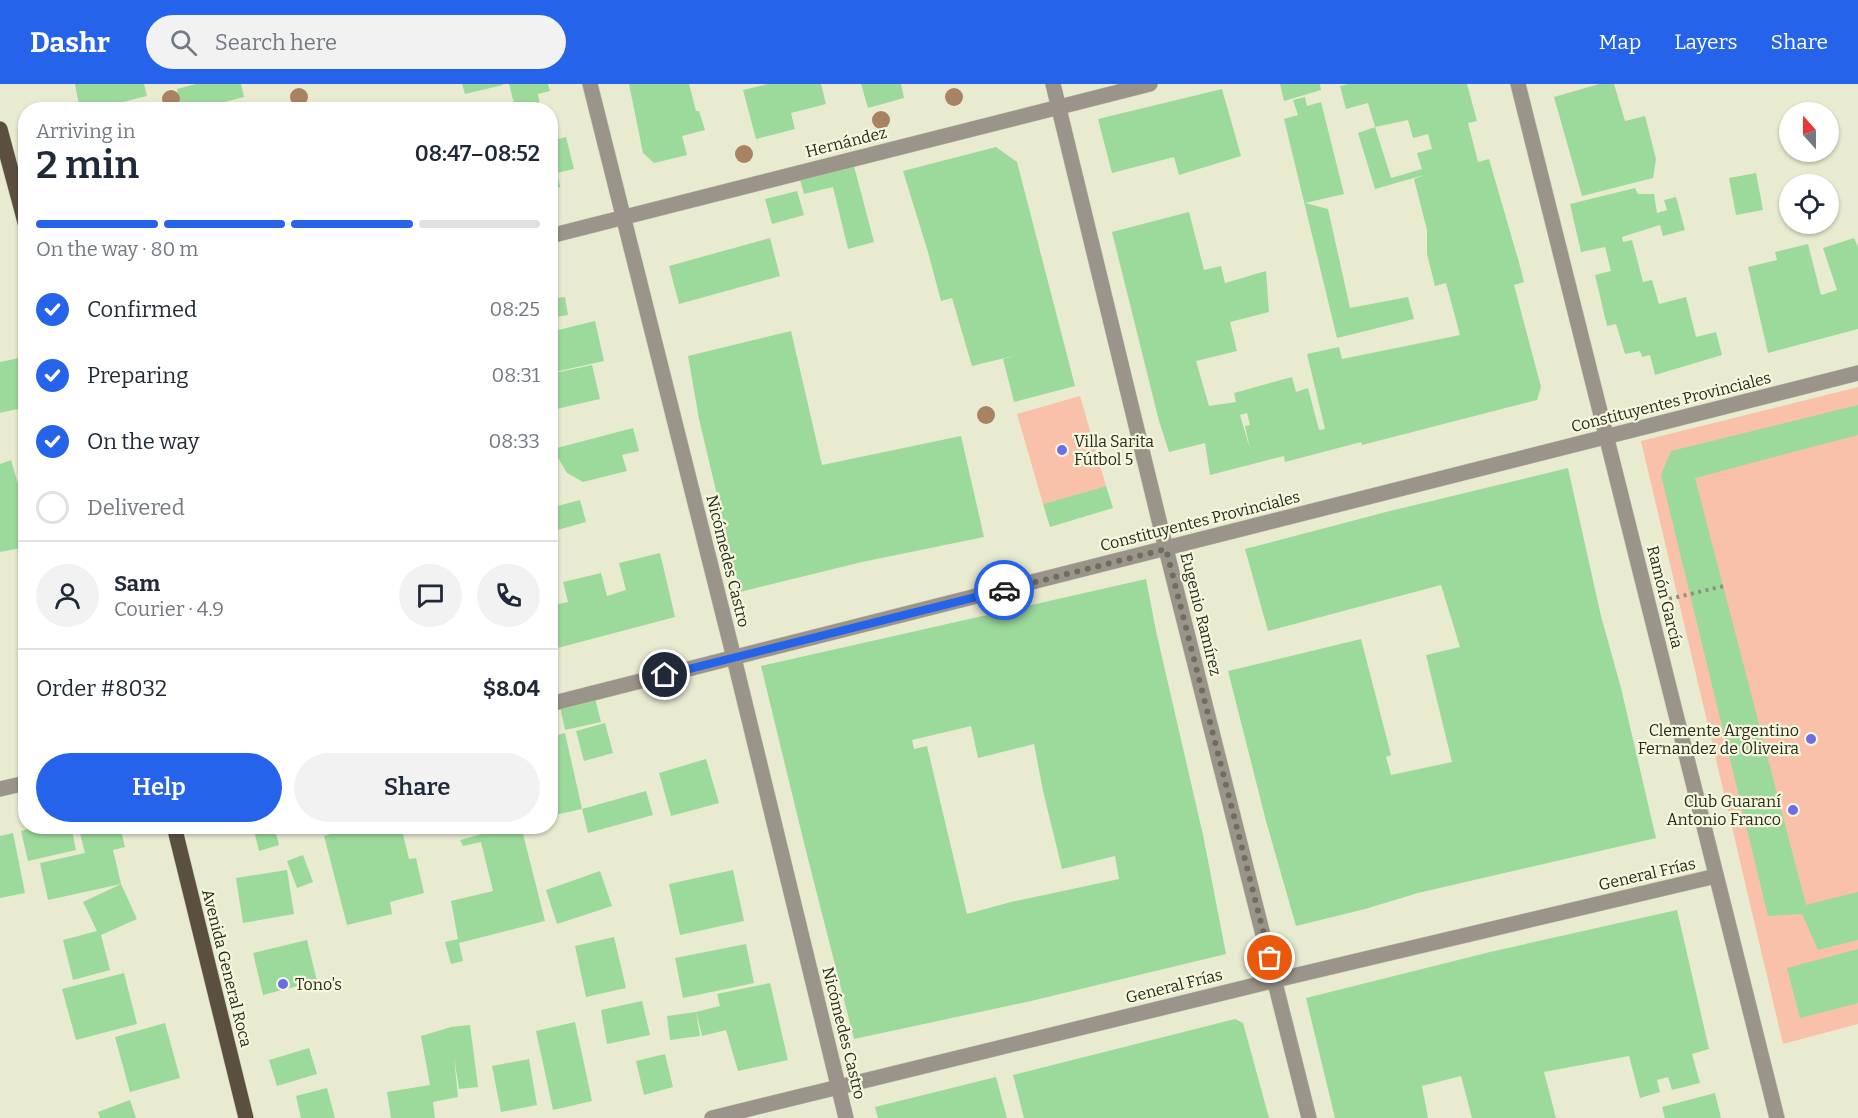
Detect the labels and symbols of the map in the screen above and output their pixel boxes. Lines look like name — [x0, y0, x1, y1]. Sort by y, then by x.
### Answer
north arrow — [1779, 102, 1839, 162]
street label: Hernández — [803, 123, 889, 161]
street label: Constituyentes Provinciales — [1569, 368, 1773, 436]
place label: Villa Sarita Fútbol 5 — [1074, 432, 1154, 469]
marker: Villa Sarita Fútbol 5 — [1055, 443, 1069, 457]
street label: Constituyentes Provinciales — [1098, 487, 1302, 555]
street label: Nicómedes Castro — [702, 493, 754, 629]
street label: Ramón García — [1643, 544, 1687, 651]
street label: Eugenio Ramírez — [1176, 550, 1226, 678]
courier — [974, 560, 1034, 620]
pin — [639, 649, 690, 700]
place label: Clemente Argentino Fernandez de Oliveira — [1638, 721, 1799, 758]
marker: Clemente Argentino Fernandez de Oliveira — [1804, 732, 1818, 746]
place label: Club Guaraní Antonio Franco — [1666, 792, 1781, 829]
marker: Club Guaraní Antonio Franco — [1786, 803, 1800, 817]
street label: General Frías — [1597, 854, 1697, 894]
street label: Avenida General Roca — [198, 887, 256, 1049]
pin — [1244, 932, 1295, 983]
street label: Nicómedes Castro — [818, 965, 870, 1101]
street label: General Frías — [1124, 965, 1224, 1007]
place label: Tono's — [295, 975, 342, 994]
marker: Tono's — [276, 977, 290, 991]

